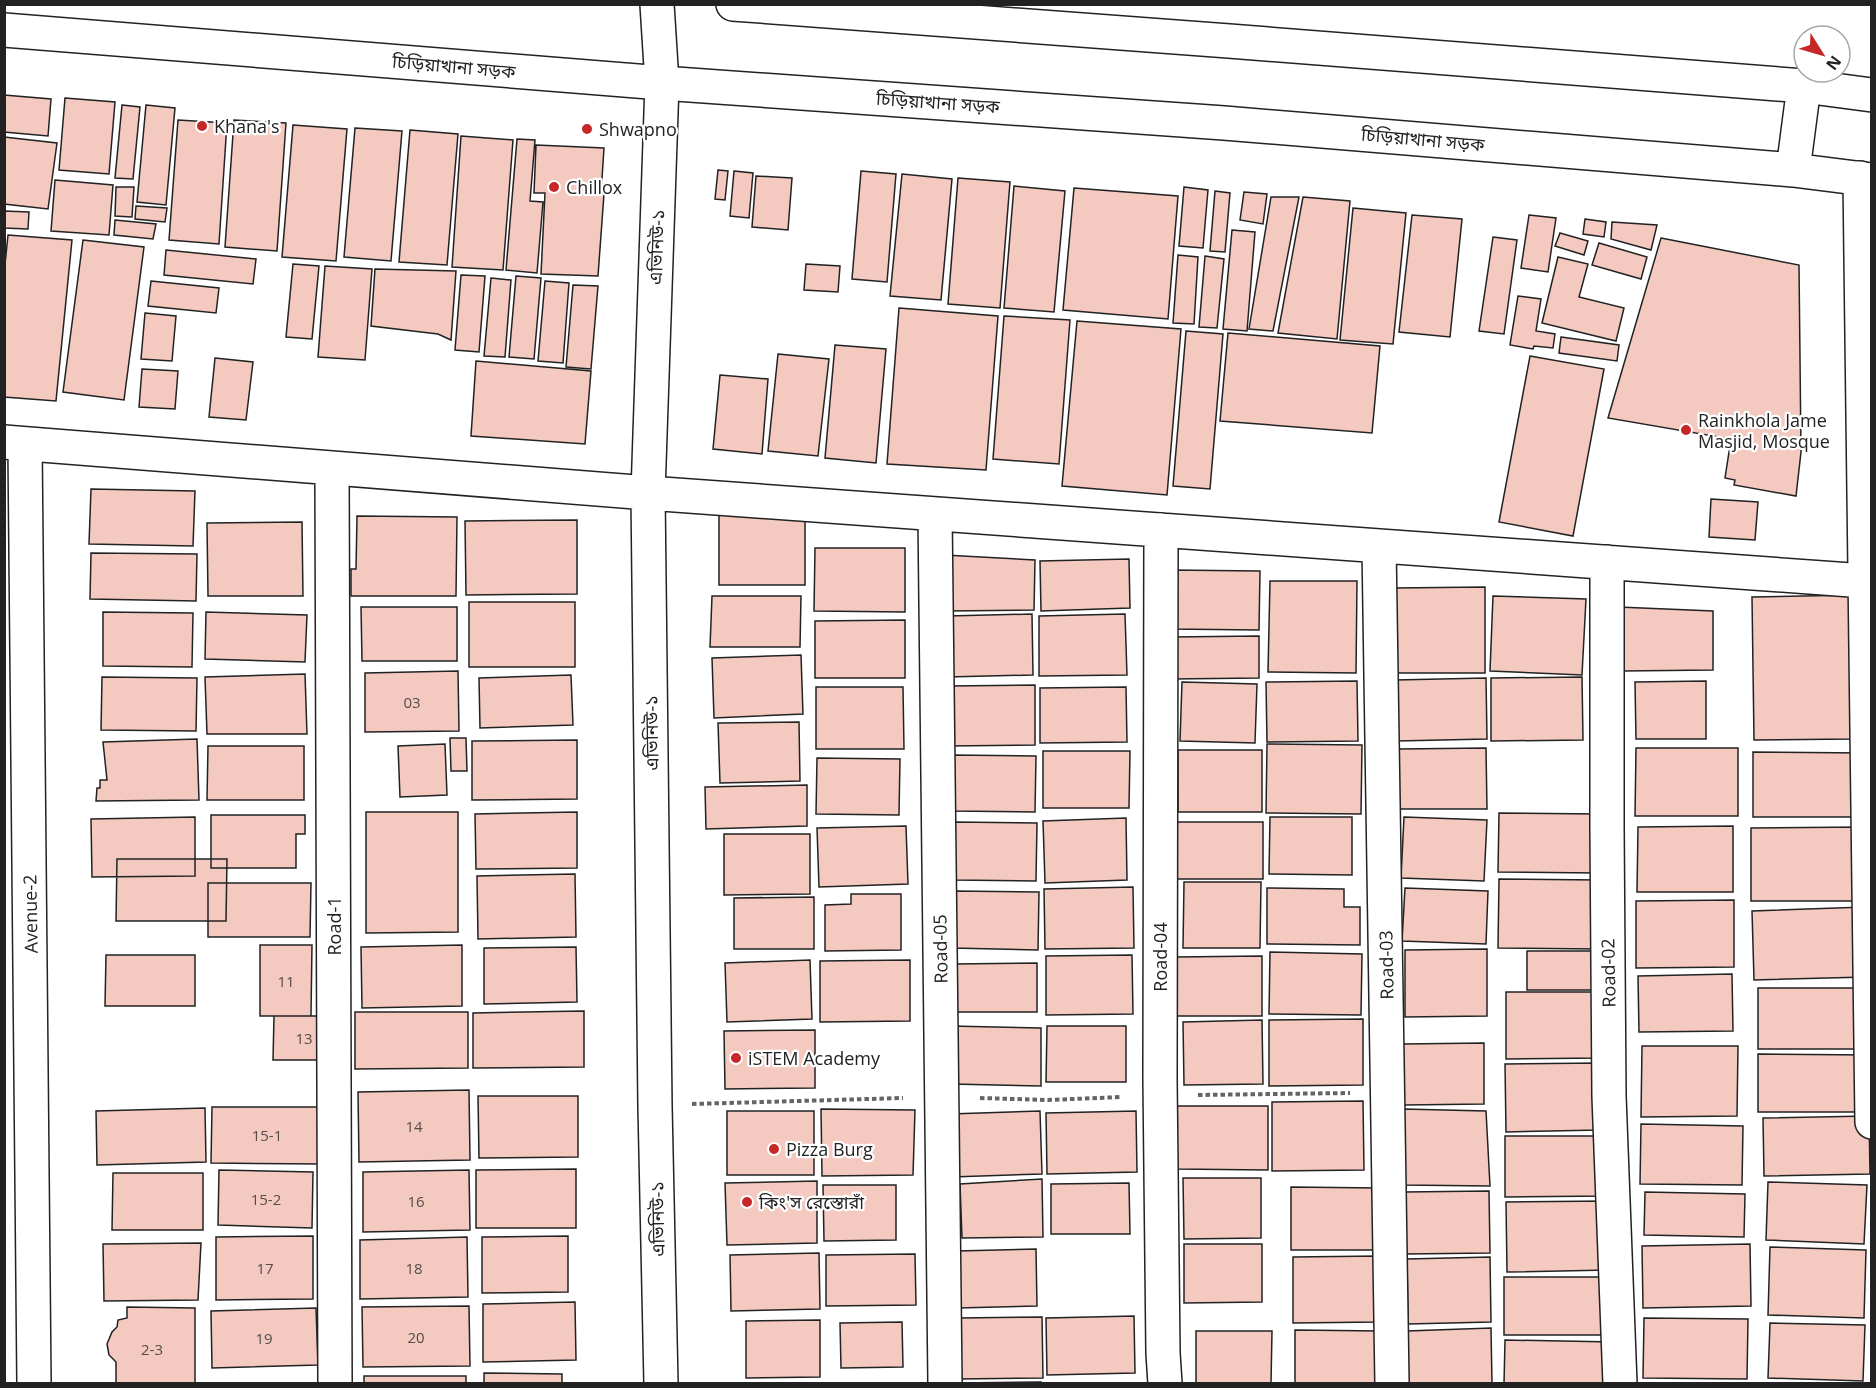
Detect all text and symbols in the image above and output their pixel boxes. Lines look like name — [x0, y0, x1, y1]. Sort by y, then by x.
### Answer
north arrow — [1792, 24, 1852, 84]
street label: চিড়িয়াখানা সড়ক — [390, 49, 517, 83]
text: N — [1821, 51, 1847, 75]
street label: চিড়িয়াখানা সড়ক — [874, 86, 1001, 118]
place label: Khana's — [214, 114, 280, 138]
place label: Shwapno — [599, 117, 677, 141]
marker: Khana's — [195, 119, 209, 133]
marker: Shwapno — [580, 122, 594, 136]
street label: চিড়িয়াখানা সড়ক — [1359, 122, 1486, 156]
place label: Chillox — [566, 175, 623, 199]
marker: Chillox — [547, 180, 561, 194]
street label: এভিনিউ-১ — [643, 209, 669, 285]
place label: Rainkhola Jame Masjid, Mosque — [1698, 408, 1830, 453]
marker: Rainkhola Jame Masjid, Mosque — [1679, 423, 1693, 437]
house number: 03 — [403, 692, 421, 712]
street label: এভিনিউ-১ — [638, 695, 664, 771]
street label: Avenue-2 — [17, 874, 43, 954]
street label: Road-1 — [322, 896, 346, 956]
street label: Road-05 — [927, 914, 953, 984]
street label: Road-04 — [1148, 922, 1172, 992]
street label: Road-03 — [1373, 930, 1399, 1000]
street label: Road-02 — [1595, 938, 1621, 1008]
house number: 11 — [277, 971, 295, 991]
house number: 13 — [295, 1028, 313, 1048]
place label: iSTEM Academy — [748, 1046, 881, 1070]
marker: iSTEM Academy — [729, 1051, 743, 1065]
house number: 14 — [405, 1116, 423, 1136]
house number: 15-1 — [252, 1125, 282, 1145]
place label: Pizza Burg — [786, 1137, 873, 1161]
marker: Pizza Burg — [767, 1142, 781, 1156]
street label: এভিনিউ-১ — [644, 1181, 670, 1257]
house number: 15-2 — [251, 1189, 281, 1209]
place label: কিং'স রেস্তোরাঁ — [758, 1190, 864, 1214]
house number: 16 — [407, 1191, 425, 1211]
marker: কিং'স রেস্তোরাঁ — [740, 1195, 754, 1209]
house number: 17 — [256, 1258, 274, 1278]
house number: 18 — [405, 1258, 423, 1278]
house number: 20 — [407, 1327, 425, 1347]
house number: 19 — [255, 1328, 273, 1348]
house number: 2-3 — [141, 1339, 163, 1359]

